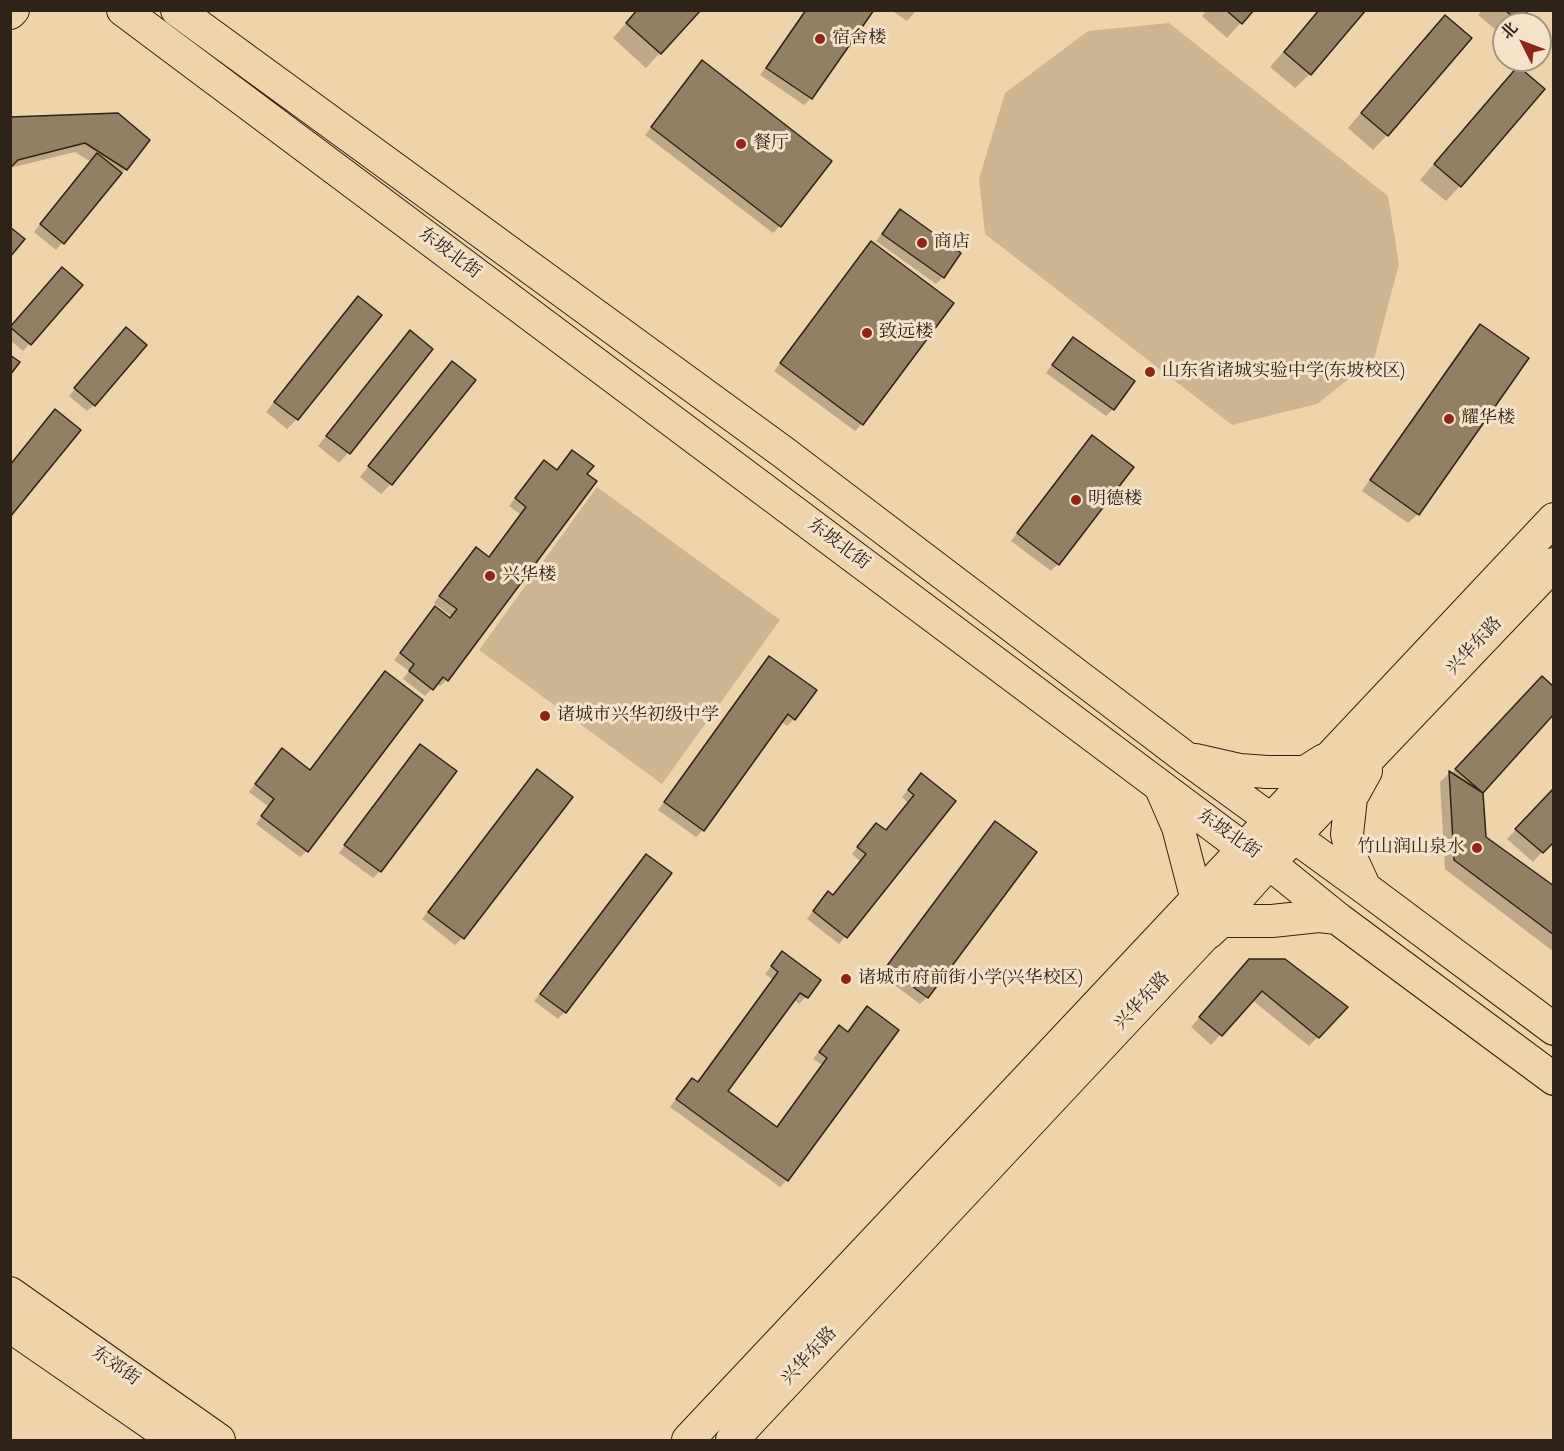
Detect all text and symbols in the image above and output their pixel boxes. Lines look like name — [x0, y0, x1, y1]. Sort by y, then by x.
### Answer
north arrow — [1492, 12, 1552, 72]
text: 北 — [1497, 19, 1523, 44]
place label: 宿舍楼 — [832, 28, 886, 50]
marker: 宿舍楼 — [813, 32, 827, 46]
place label: 餐厅 — [753, 133, 789, 155]
marker: 餐厅 — [734, 137, 748, 151]
street label: 东坡北街 — [414, 224, 484, 284]
place label: 商店 — [934, 232, 970, 254]
marker: 商店 — [915, 236, 929, 250]
place label: 致远楼 — [879, 322, 933, 344]
marker: 致远楼 — [860, 326, 874, 340]
place label: 山东省诸城实验中学(东坡校区) — [1162, 361, 1405, 383]
marker: 山东省诸城实验中学(东坡校区) — [1143, 365, 1157, 379]
place label: 耀华楼 — [1461, 408, 1515, 430]
marker: 耀华楼 — [1442, 412, 1456, 426]
place label: 明德楼 — [1088, 489, 1142, 511]
marker: 明德楼 — [1069, 493, 1083, 507]
street label: 东坡北街 — [803, 515, 873, 575]
place label: 兴华楼 — [502, 565, 556, 587]
marker: 兴华楼 — [483, 569, 497, 583]
street label: 兴华东路 — [1443, 613, 1507, 681]
place label: 诸城市兴华初级中学 — [557, 705, 719, 727]
marker: 诸城市兴华初级中学 — [538, 709, 552, 723]
street label: 东坡北街 — [1192, 806, 1264, 864]
place label: 竹山润山泉水 — [1357, 837, 1465, 859]
marker: 竹山润山泉水 — [1470, 841, 1484, 855]
place label: 诸城市府前街小学(兴华校区) — [858, 968, 1083, 990]
street label: 兴华东路 — [1111, 968, 1175, 1036]
marker: 诸城市府前街小学(兴华校区) — [839, 972, 853, 986]
street label: 兴华东路 — [778, 1323, 842, 1391]
street label: 东郊街 — [87, 1343, 143, 1391]

